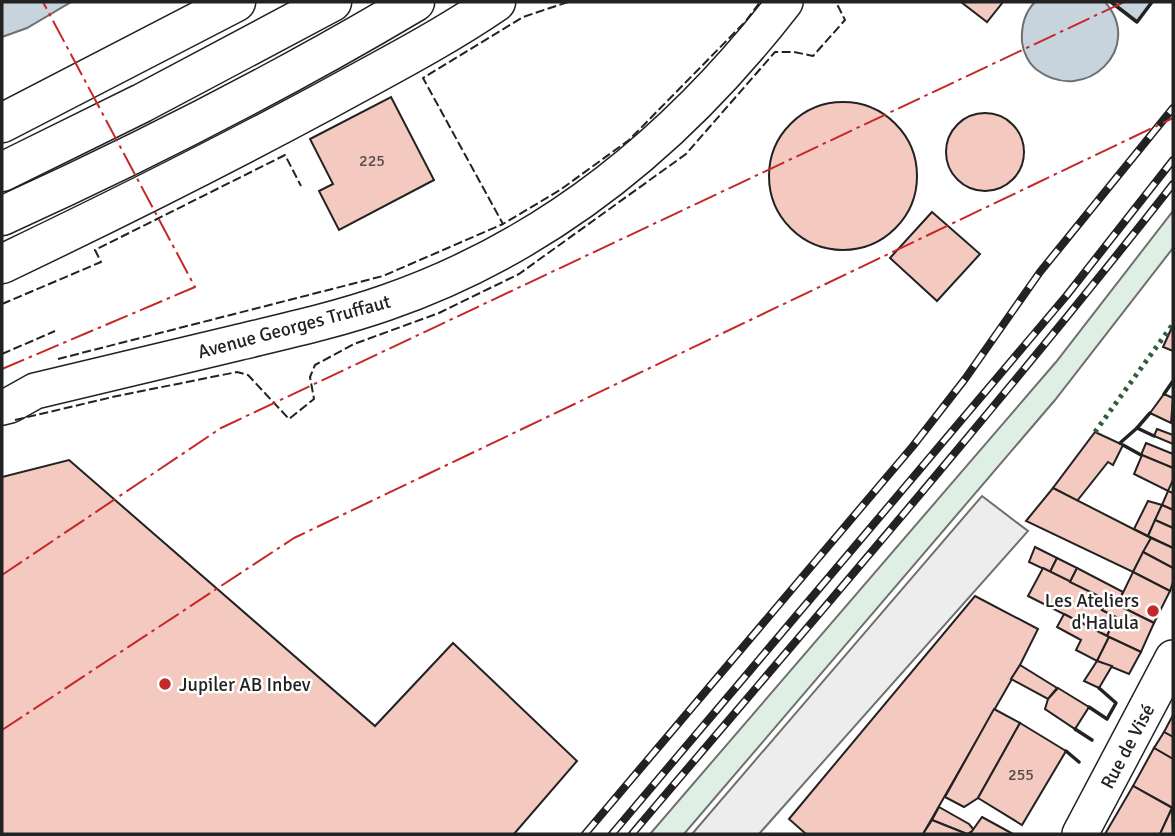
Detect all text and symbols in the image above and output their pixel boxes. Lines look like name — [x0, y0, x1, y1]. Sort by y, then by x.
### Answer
house number: 225 — [359, 151, 385, 171]
street label: Avenue Georges Truffaut — [195, 290, 394, 364]
place label: Les Ateliers d'Halula — [1045, 589, 1139, 635]
marker: Les Ateliers d'Halula — [1145, 603, 1161, 619]
place label: Jupiler AB Inbev — [179, 673, 311, 697]
marker: Jupiler AB Inbev — [157, 676, 173, 692]
street label: Rue de Visé — [1096, 700, 1160, 793]
house number: 255 — [1008, 765, 1034, 785]

